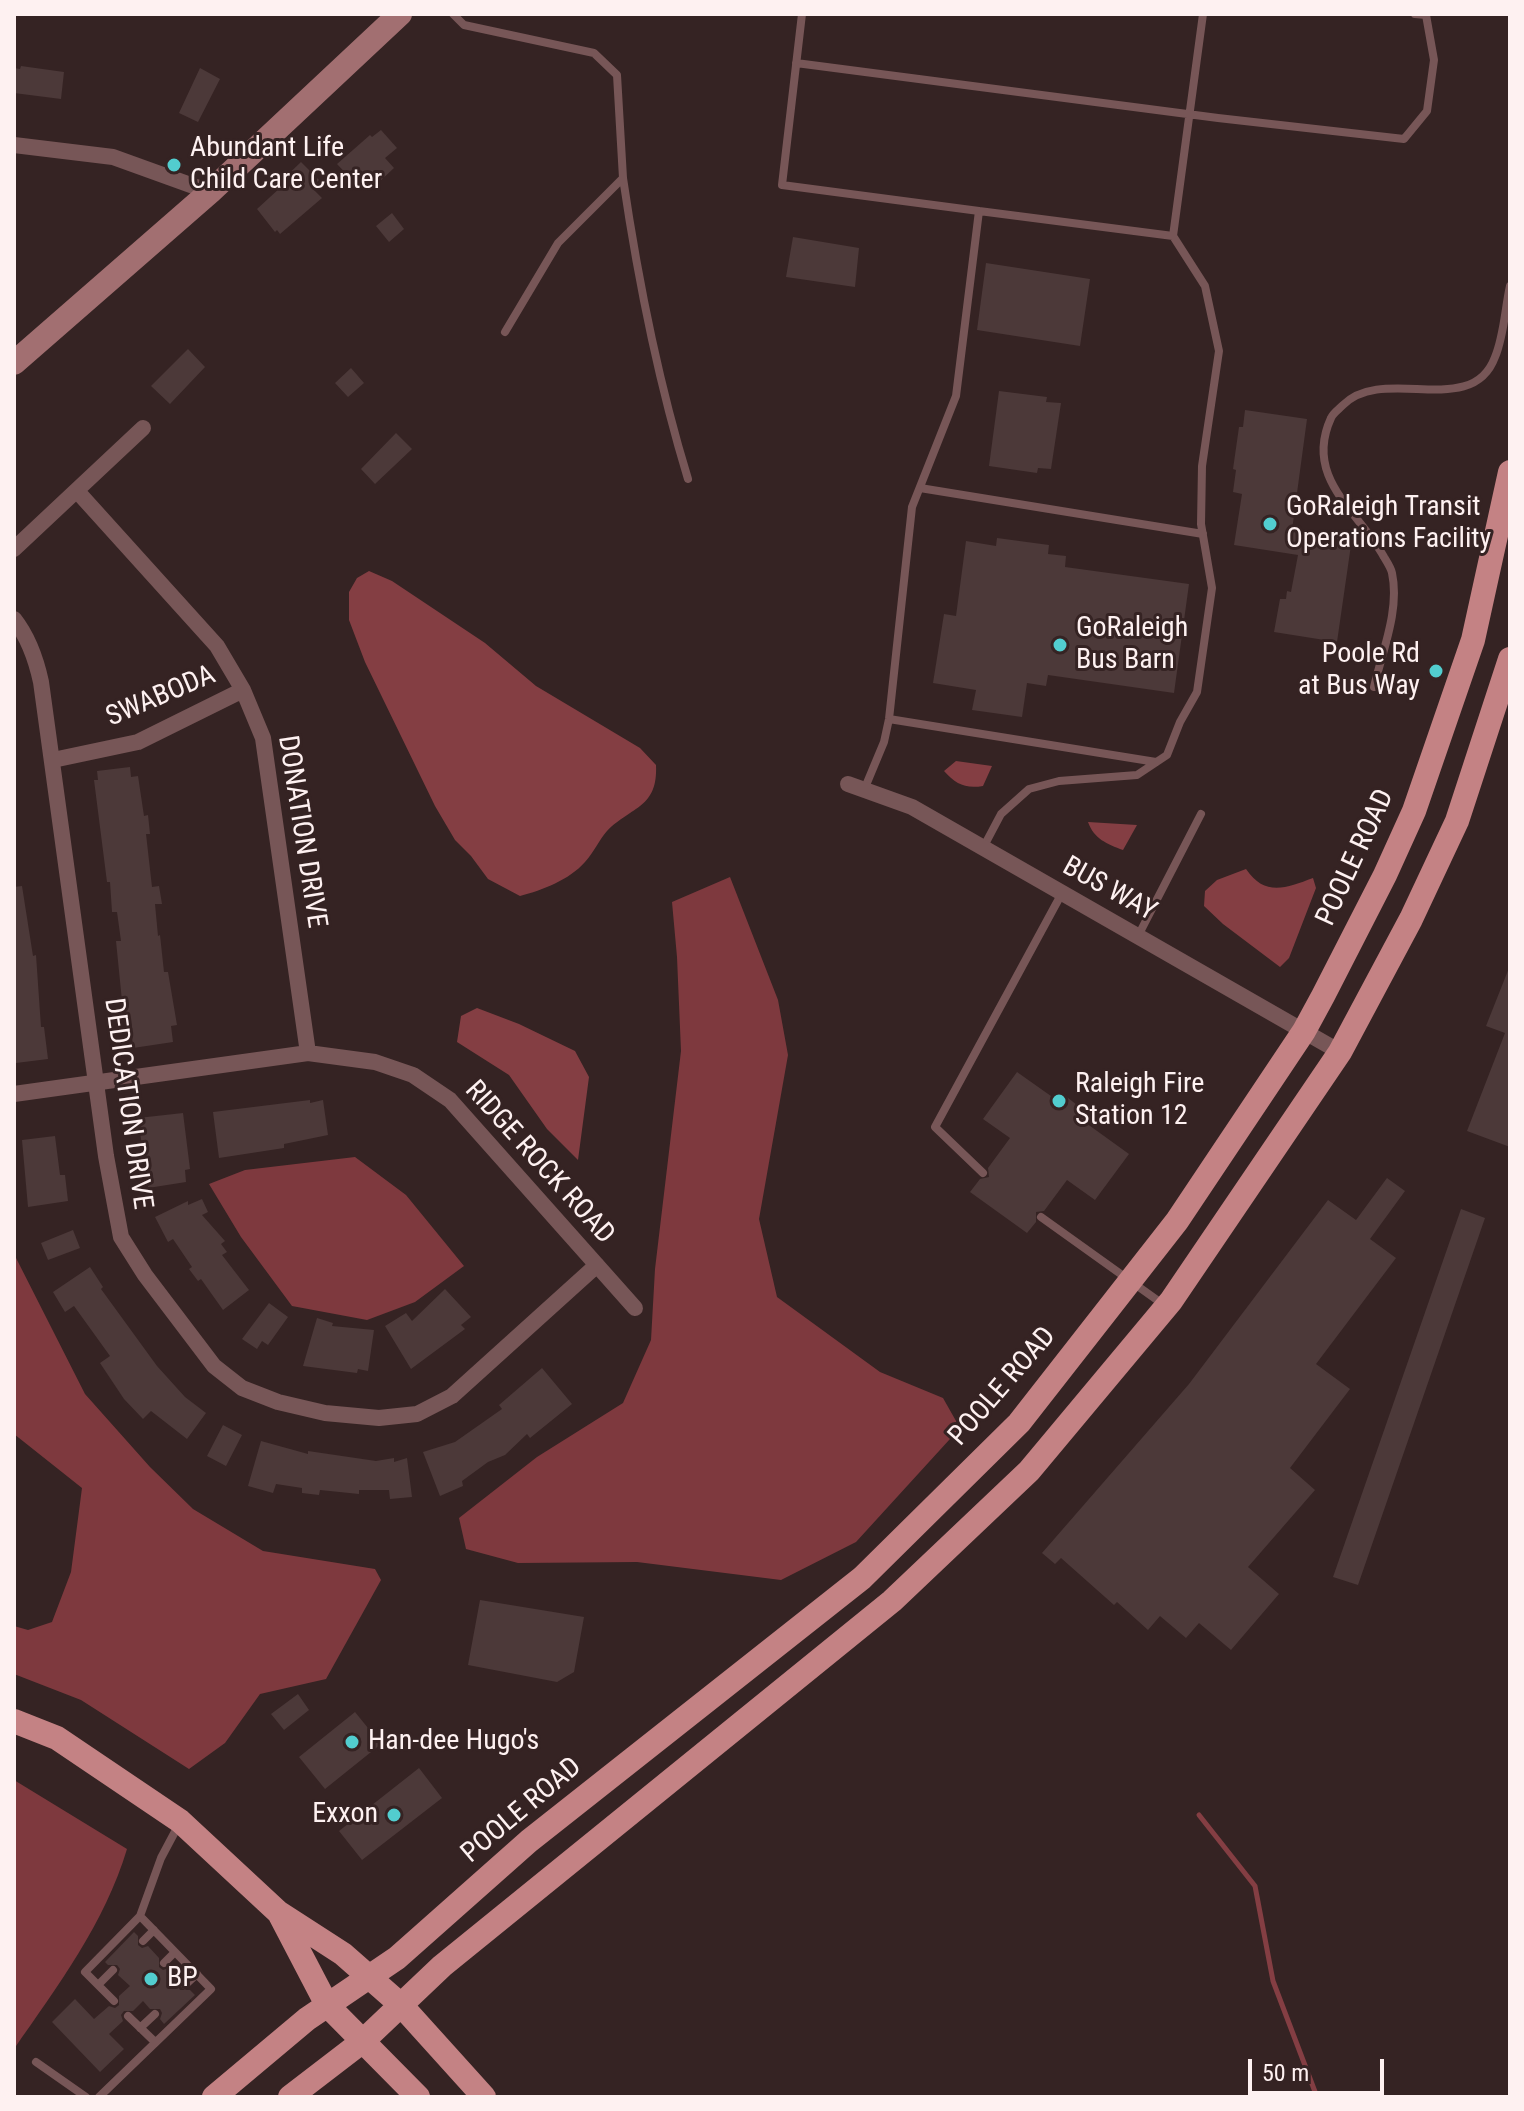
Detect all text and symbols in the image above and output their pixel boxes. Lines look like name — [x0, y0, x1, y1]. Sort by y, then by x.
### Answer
place label: Abundant Life Child Care Center — [190, 132, 382, 198]
marker: Abundant Life Child Care Center — [165, 156, 183, 174]
place label: GoRaleigh Transit Operations Facility — [1286, 491, 1491, 557]
marker: GoRaleigh Transit Operations Facility — [1261, 515, 1279, 533]
place label: GoRaleigh Bus Barn — [1076, 612, 1188, 678]
marker: GoRaleigh Bus Barn — [1051, 636, 1069, 654]
place label: Poole Rd at Bus Way — [1298, 638, 1420, 704]
street label: SWABODA — [101, 659, 221, 735]
marker: Poole Rd at Bus Way — [1427, 662, 1445, 680]
street label: DONATION DRIVE — [269, 733, 333, 931]
street label: POOLE ROAD — [1310, 785, 1402, 931]
street label: BUS WAY — [1056, 851, 1162, 929]
street label: DEDICATION DRIVE — [96, 996, 158, 1212]
place label: Raleigh Fire Station 12 — [1075, 1068, 1204, 1134]
street label: RIDGE ROCK ROAD — [457, 1075, 621, 1251]
marker: Raleigh Fire Station 12 — [1050, 1092, 1068, 1110]
street label: POOLE ROAD — [942, 1321, 1064, 1453]
place label: Han-dee Hugo's — [368, 1725, 539, 1759]
marker: Han-dee Hugo's — [343, 1733, 361, 1751]
street label: POOLE ROAD — [455, 1751, 589, 1871]
place label: Exxon — [312, 1798, 378, 1832]
marker: Exxon — [385, 1806, 403, 1824]
place label: BP — [167, 1962, 198, 1996]
marker: BP — [142, 1970, 160, 1988]
scale bar — [1252, 2043, 1388, 2093]
text: 50 m — [1262, 2059, 1309, 2087]

